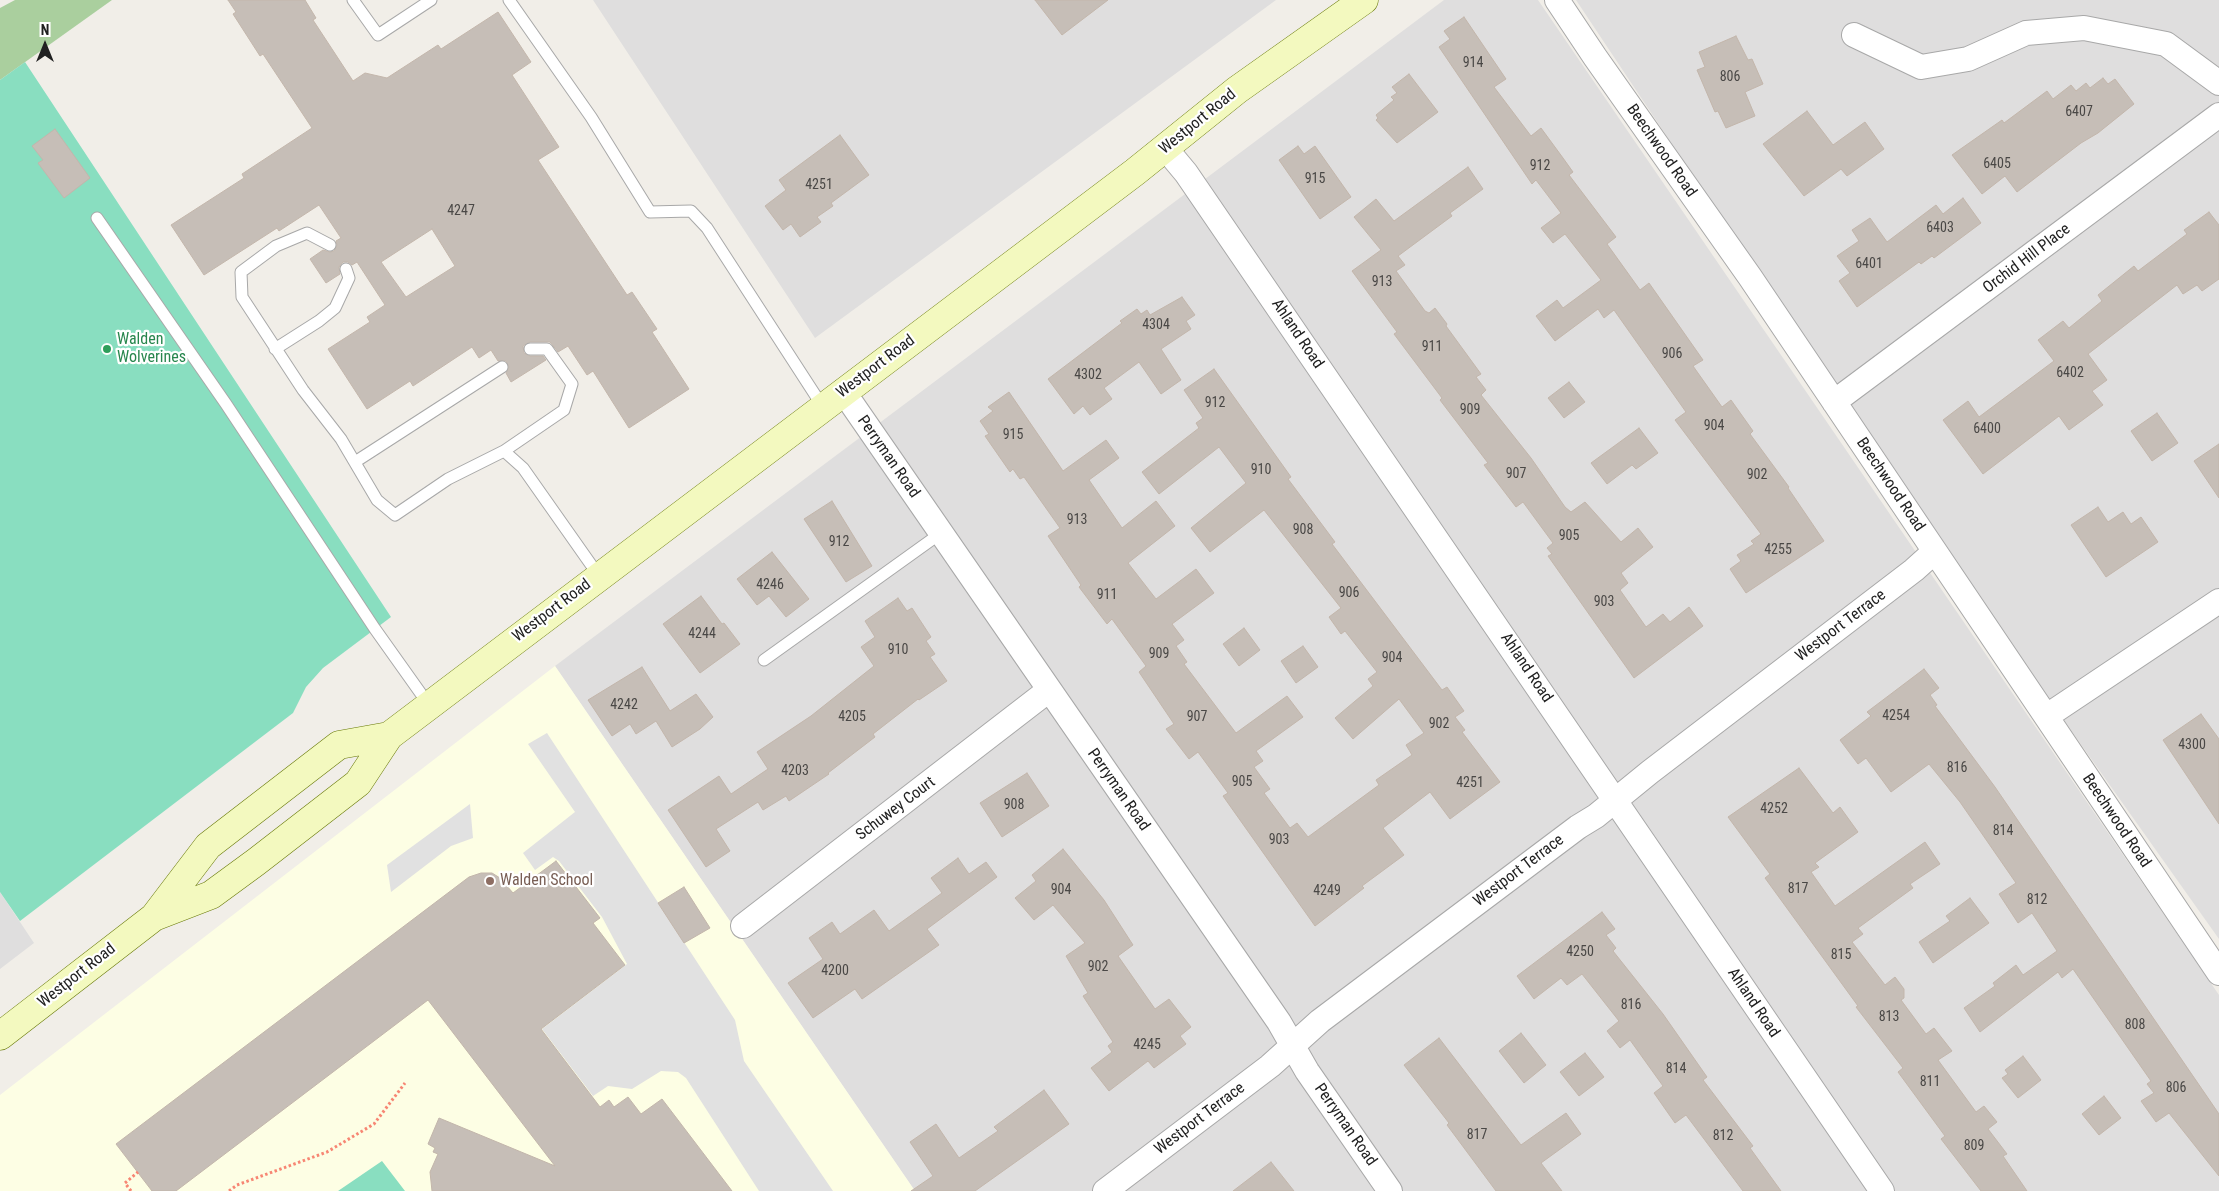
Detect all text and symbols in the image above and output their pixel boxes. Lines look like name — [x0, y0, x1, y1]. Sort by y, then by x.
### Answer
north arrow — [20, 20, 70, 70]
text: N — [41, 22, 49, 38]
house number: 914 — [1463, 55, 1483, 71]
house number: 806 — [1720, 69, 1740, 85]
street label: Westport Road — [1156, 85, 1240, 159]
street label: Beechwood Road — [1622, 101, 1700, 201]
house number: 6407 — [2065, 104, 2093, 120]
house number: 6405 — [1983, 156, 2011, 172]
house number: 912 — [1530, 158, 1550, 174]
house number: 915 — [1305, 171, 1325, 187]
house number: 4251 — [805, 177, 833, 193]
house number: 4247 — [447, 203, 475, 219]
house number: 6403 — [1926, 220, 1954, 236]
street label: Orchid Hill Place — [1980, 220, 2074, 298]
house number: 6401 — [1855, 256, 1883, 272]
house number: 913 — [1372, 274, 1392, 290]
street label: Ahland Road — [1267, 296, 1327, 372]
house number: 4304 — [1142, 317, 1170, 333]
place label: Walden Wolverines — [117, 330, 186, 368]
street label: Westport Road — [833, 331, 919, 403]
house number: 911 — [1422, 339, 1442, 355]
marker: Walden Wolverines — [101, 343, 113, 355]
house number: 906 — [1662, 346, 1682, 362]
house number: 6402 — [2056, 365, 2084, 381]
house number: 4302 — [1074, 367, 1102, 383]
house number: 912 — [1205, 395, 1225, 411]
house number: 909 — [1460, 402, 1480, 418]
street label: Perryman Road — [853, 412, 923, 502]
house number: 904 — [1704, 418, 1724, 434]
house number: 6400 — [1973, 421, 2001, 437]
house number: 915 — [1003, 427, 1023, 443]
street label: Beechwood Road — [1852, 434, 1928, 536]
house number: 910 — [1251, 462, 1271, 478]
house number: 907 — [1506, 466, 1526, 482]
house number: 902 — [1747, 467, 1767, 483]
house number: 913 — [1067, 512, 1087, 528]
house number: 908 — [1293, 522, 1313, 538]
house number: 905 — [1559, 528, 1579, 544]
house number: 912 — [829, 534, 849, 550]
house number: 4255 — [1764, 542, 1792, 558]
street label: Westport Road — [509, 575, 595, 647]
house number: 4246 — [756, 577, 784, 593]
house number: 906 — [1339, 585, 1359, 601]
street label: Westport Terrace — [1792, 586, 1890, 666]
house number: 911 — [1097, 587, 1117, 603]
house number: 903 — [1594, 594, 1614, 610]
house number: 4244 — [688, 626, 716, 642]
street label: Ahland Road — [1496, 630, 1556, 706]
house number: 910 — [888, 642, 908, 658]
house number: 909 — [1149, 646, 1169, 662]
house number: 904 — [1382, 650, 1402, 666]
house number: 4242 — [610, 697, 638, 713]
house number: 4254 — [1882, 708, 1910, 724]
house number: 4205 — [838, 709, 866, 725]
house number: 907 — [1187, 709, 1207, 725]
house number: 902 — [1429, 716, 1449, 732]
house number: 4300 — [2178, 737, 2206, 753]
street label: Perryman Road — [1083, 745, 1153, 835]
house number: 816 — [1947, 760, 1967, 776]
house number: 4203 — [781, 763, 809, 779]
street label: Beechwood Road — [2078, 770, 2154, 872]
street label: Schuwey Court — [853, 773, 939, 845]
house number: 905 — [1232, 774, 1252, 790]
house number: 4251 — [1456, 775, 1484, 791]
house number: 908 — [1004, 797, 1024, 813]
house number: 4252 — [1760, 801, 1788, 817]
house number: 814 — [1993, 823, 2013, 839]
street label: Westport Terrace — [1470, 831, 1568, 911]
house number: 903 — [1269, 832, 1289, 848]
place label: Walden School — [500, 871, 593, 891]
marker: Walden School — [484, 875, 496, 887]
house number: 817 — [1788, 881, 1808, 897]
house number: 904 — [1051, 882, 1071, 898]
house number: 4249 — [1313, 883, 1341, 899]
house number: 812 — [2027, 892, 2047, 908]
street label: Westport Road — [34, 940, 120, 1012]
house number: 4250 — [1566, 944, 1594, 960]
house number: 815 — [1831, 947, 1851, 963]
house number: 902 — [1088, 959, 1108, 975]
house number: 4200 — [821, 963, 849, 979]
street label: Ahland Road — [1723, 965, 1783, 1041]
house number: 816 — [1621, 997, 1641, 1013]
house number: 813 — [1879, 1009, 1899, 1025]
house number: 808 — [2125, 1017, 2145, 1033]
house number: 4245 — [1133, 1037, 1161, 1053]
house number: 814 — [1666, 1061, 1686, 1077]
house number: 811 — [1920, 1074, 1940, 1090]
street label: Westport Terrace — [1151, 1079, 1249, 1159]
street label: Perryman Road — [1310, 1080, 1380, 1170]
house number: 806 — [2166, 1080, 2186, 1096]
house number: 817 — [1467, 1127, 1487, 1143]
house number: 812 — [1713, 1128, 1733, 1144]
house number: 809 — [1964, 1138, 1984, 1154]

